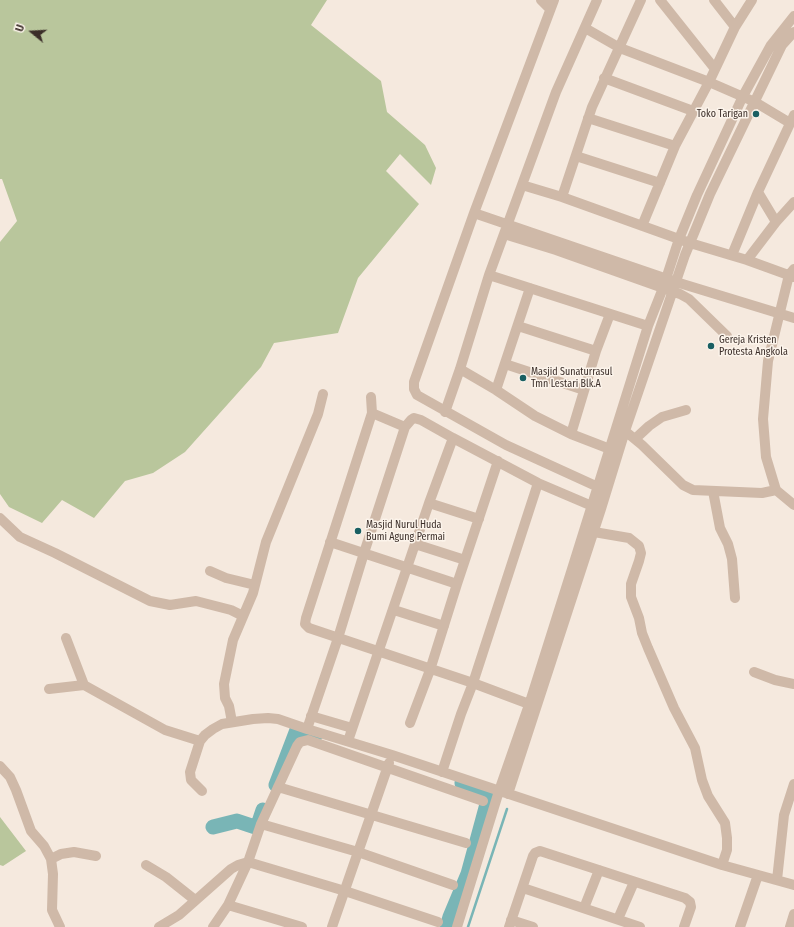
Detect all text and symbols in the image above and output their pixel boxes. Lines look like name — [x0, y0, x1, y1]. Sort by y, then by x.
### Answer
north arrow — [12, 12, 52, 52]
text: U — [13, 23, 27, 33]
place label: Toko Tarigan — [697, 108, 748, 120]
marker: Toko Tarigan — [751, 109, 761, 119]
place label: Gereja Kristen Protesta Angkola — [719, 334, 788, 358]
marker: Gereja Kristen Protesta Angkola — [706, 341, 716, 351]
place label: Masjid Sunaturrasul Tmn Lestari Blk.A — [531, 366, 612, 390]
marker: Masjid Sunaturrasul Tmn Lestari Blk.A — [518, 373, 528, 383]
place label: Masjid Nurul Huda Bumi Agung Permai — [366, 519, 445, 542]
marker: Masjid Nurul Huda Bumi Agung Permai — [353, 526, 363, 536]

